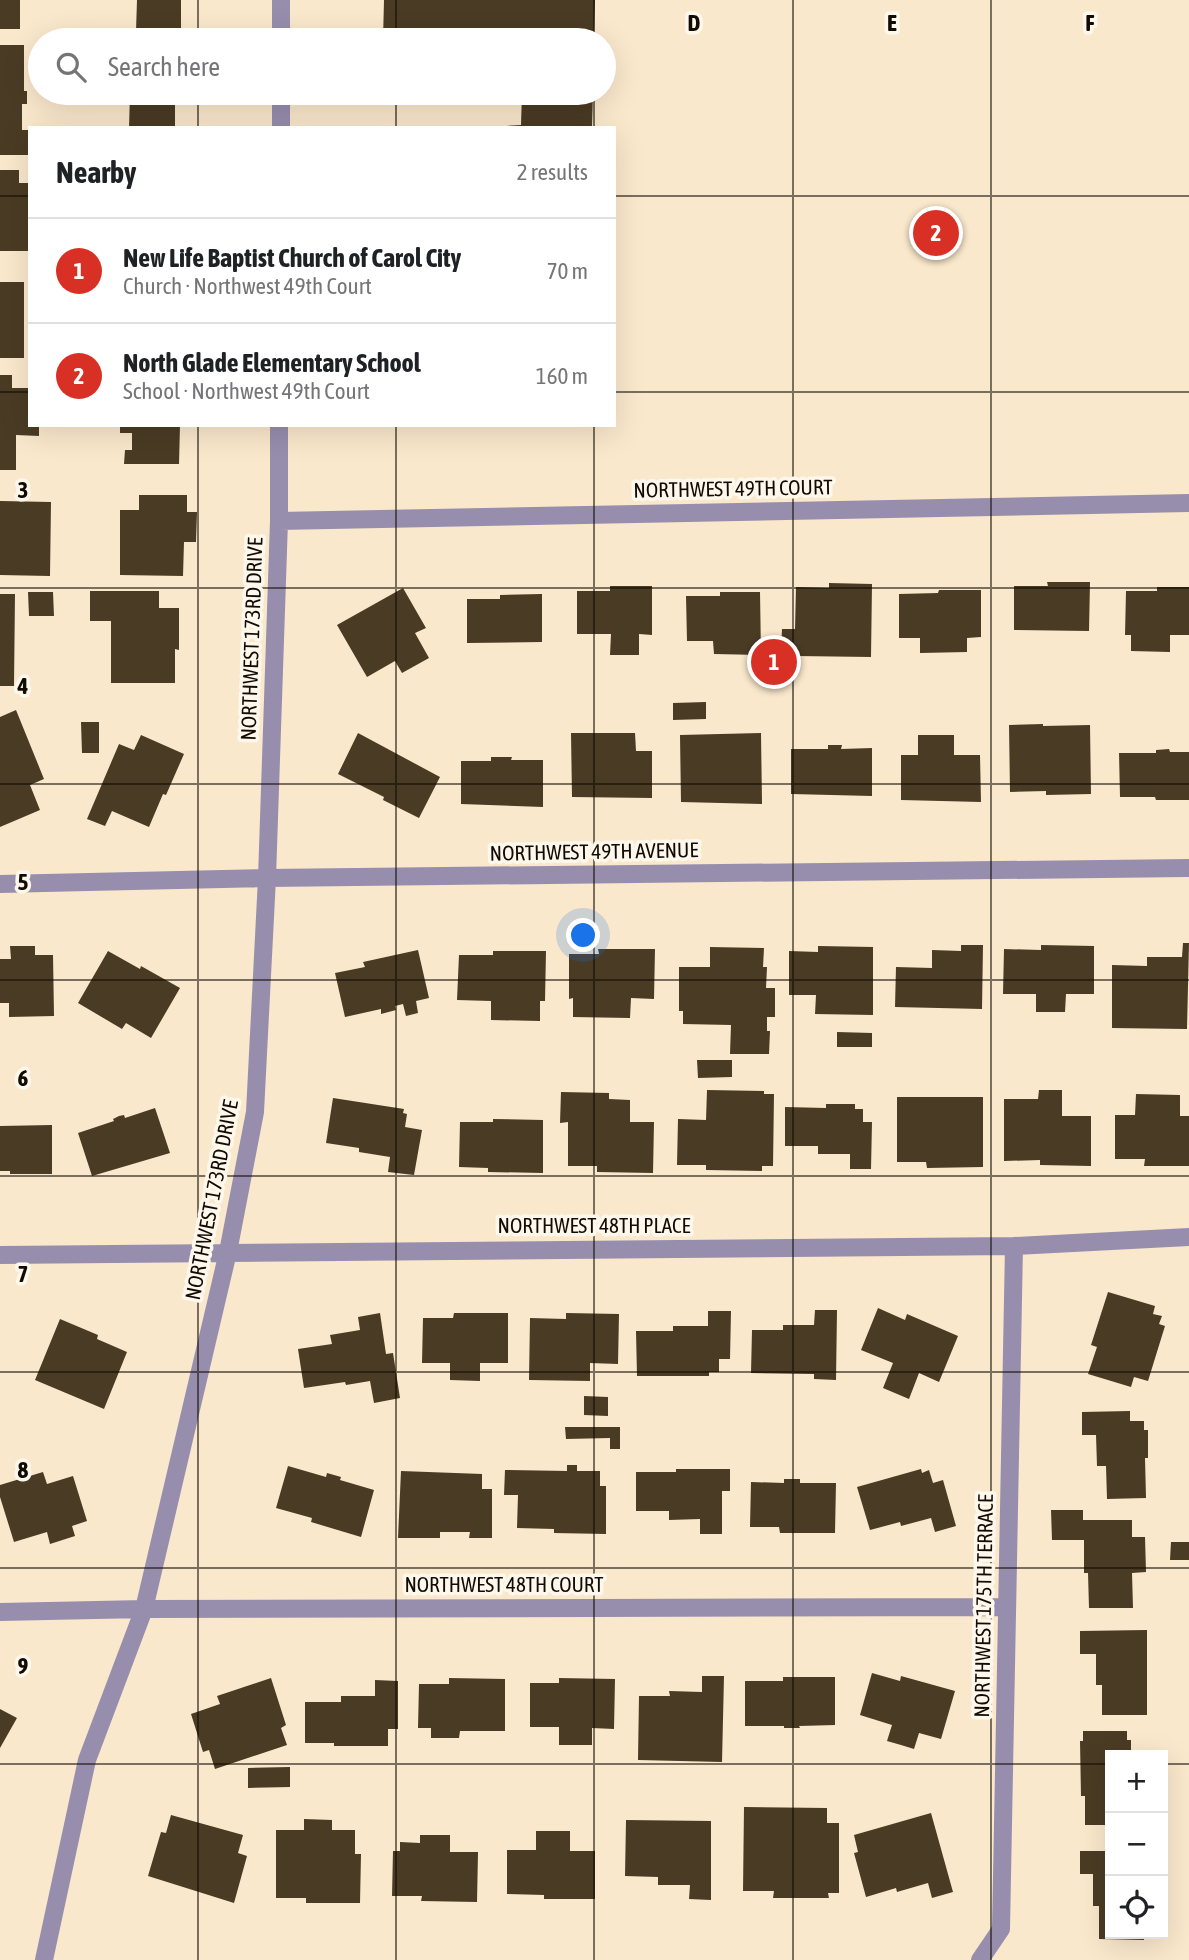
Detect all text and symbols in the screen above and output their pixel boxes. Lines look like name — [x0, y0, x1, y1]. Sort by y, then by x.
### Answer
text: D — [688, 10, 701, 36]
text: E — [887, 10, 897, 36]
text: F — [1085, 10, 1095, 36]
search box — [28, 28, 616, 105]
icon: search — [52, 48, 90, 86]
text: Search here — [108, 52, 220, 82]
text: Nearby — [56, 155, 136, 189]
text: 2 results — [517, 159, 588, 185]
pin: 2 — [913, 207, 959, 259]
text: New Life Baptist Church of Carol City — [123, 243, 461, 273]
text: 1 — [74, 258, 84, 284]
text: 70 m — [547, 258, 588, 284]
text: Church · Northwest 49th Court — [123, 273, 372, 299]
text: North Glade Elementary School — [123, 348, 421, 378]
text: 2 — [74, 363, 84, 389]
text: 160 m — [536, 363, 588, 389]
text: School · Northwest 49th Court — [123, 378, 370, 404]
street label: NORTHWEST 49TH COURT — [633, 474, 833, 502]
text: 3 — [18, 477, 28, 503]
street label: NORTHWEST 173RD DRIVE — [235, 537, 267, 741]
pin: 1 — [751, 636, 797, 688]
text: 4 — [17, 673, 29, 699]
street label: NORTHWEST 49TH AVENUE — [490, 837, 698, 865]
text: 5 — [18, 869, 29, 895]
your location — [566, 918, 600, 952]
text: 6 — [18, 1065, 29, 1091]
street label: NORTHWEST 173RD DRIVE — [180, 1098, 242, 1302]
street label: NORTHWEST 48TH PLACE — [498, 1213, 690, 1237]
text: 7 — [18, 1261, 28, 1287]
text: 8 — [18, 1457, 29, 1483]
street label: NORTHWEST 175TH TERRACE — [969, 1494, 997, 1718]
street label: NORTHWEST 48TH COURT — [404, 1572, 604, 1596]
text: 9 — [18, 1653, 29, 1679]
map controls — [1105, 1750, 1168, 1939]
button: + — [1105, 1750, 1168, 1813]
button: − — [1105, 1813, 1168, 1876]
button: locate — [1105, 1876, 1168, 1939]

